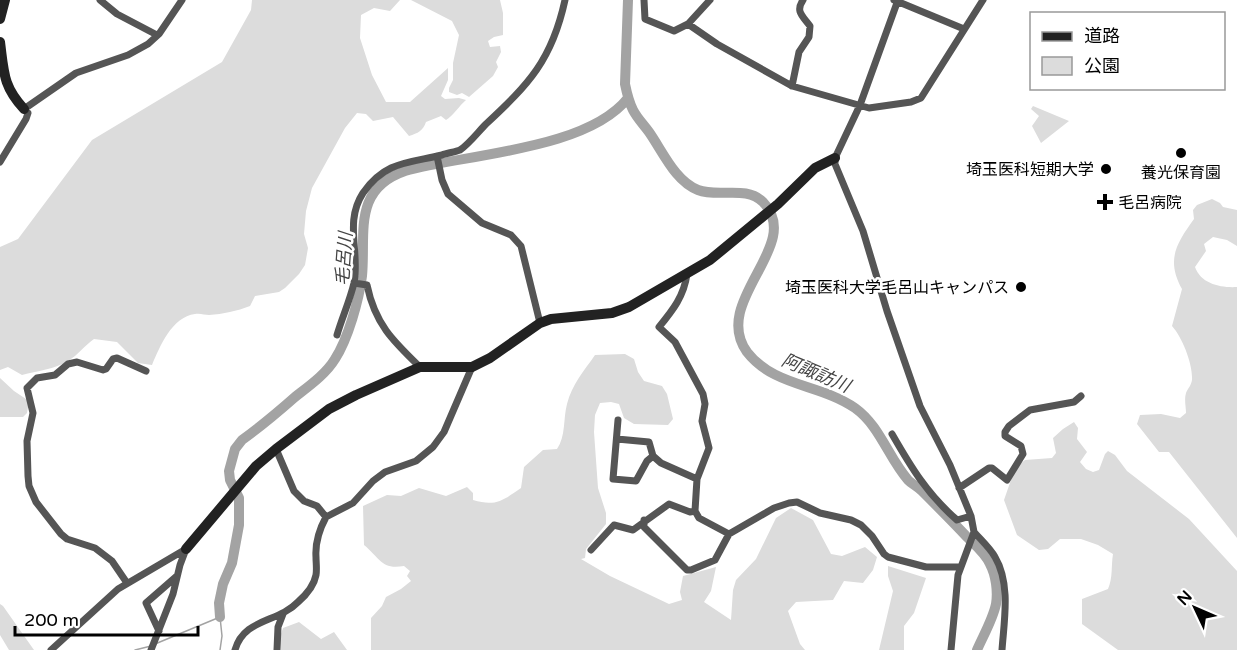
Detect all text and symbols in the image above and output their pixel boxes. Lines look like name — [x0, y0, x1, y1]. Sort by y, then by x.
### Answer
legend — [1030, 12, 1225, 90]
text: 道路 — [1084, 25, 1120, 47]
text: 公園 — [1084, 55, 1120, 77]
marker: 養光保育園 — [1174, 146, 1188, 160]
place label: 埼玉医科短期大学 — [966, 160, 1094, 180]
marker: 埼玉医科短期大学 — [1099, 162, 1113, 176]
place label: 養光保育園 — [1141, 163, 1221, 183]
marker: 毛呂病院 — [1096, 193, 1114, 211]
place label: 毛呂病院 — [1118, 193, 1182, 213]
water label: 毛呂川 — [331, 229, 357, 287]
place label: 埼玉医科大学毛呂山キャンパス — [785, 278, 1009, 298]
marker: 埼玉医科大学毛呂山キャンパス — [1014, 280, 1028, 294]
water label: 阿諏訪川 — [779, 349, 855, 398]
north arrow — [1165, 578, 1225, 638]
text: N — [1173, 587, 1197, 610]
scale bar — [15, 599, 198, 637]
text: 200 m — [24, 609, 79, 631]

